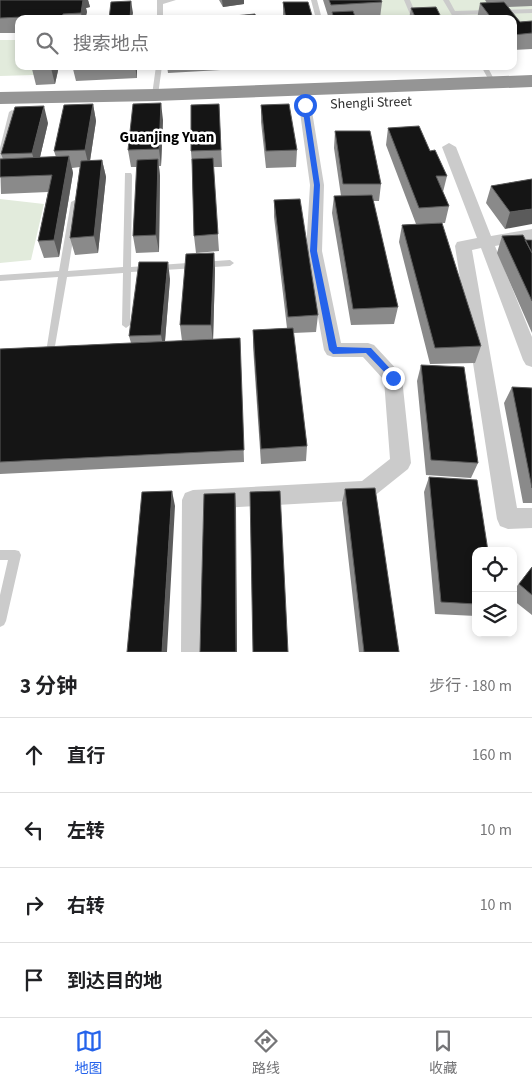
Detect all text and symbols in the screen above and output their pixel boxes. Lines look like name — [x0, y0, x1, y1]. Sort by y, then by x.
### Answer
search box — [15, 15, 517, 70]
icon: search — [33, 29, 61, 57]
text: 搜索地点 — [73, 31, 149, 58]
street label: Shengli Street — [330, 92, 412, 114]
route start — [294, 94, 317, 117]
district label: Guanjing Yuan — [120, 127, 214, 148]
route end — [382, 367, 405, 390]
map controls — [472, 547, 517, 637]
button: locate — [472, 547, 517, 592]
button: layers — [472, 592, 517, 637]
text: 3 分钟 — [20, 671, 77, 701]
text: 步行 · 180 m — [429, 675, 512, 697]
icon: ahead — [20, 741, 48, 769]
text: 直行 — [67, 743, 105, 770]
text: 160 m — [472, 744, 512, 766]
icon: left — [20, 816, 48, 844]
text: 左转 — [67, 818, 105, 845]
text: 10 m — [480, 819, 512, 841]
icon: right — [20, 891, 48, 919]
text: 右转 — [67, 893, 105, 920]
text: 10 m — [480, 894, 512, 916]
icon: arrive — [20, 966, 48, 994]
text: 到达目的地 — [67, 968, 162, 995]
tab: 地图 — [75, 1027, 103, 1079]
tab: 路线 — [252, 1027, 280, 1079]
tab: 收藏 — [429, 1027, 457, 1079]

